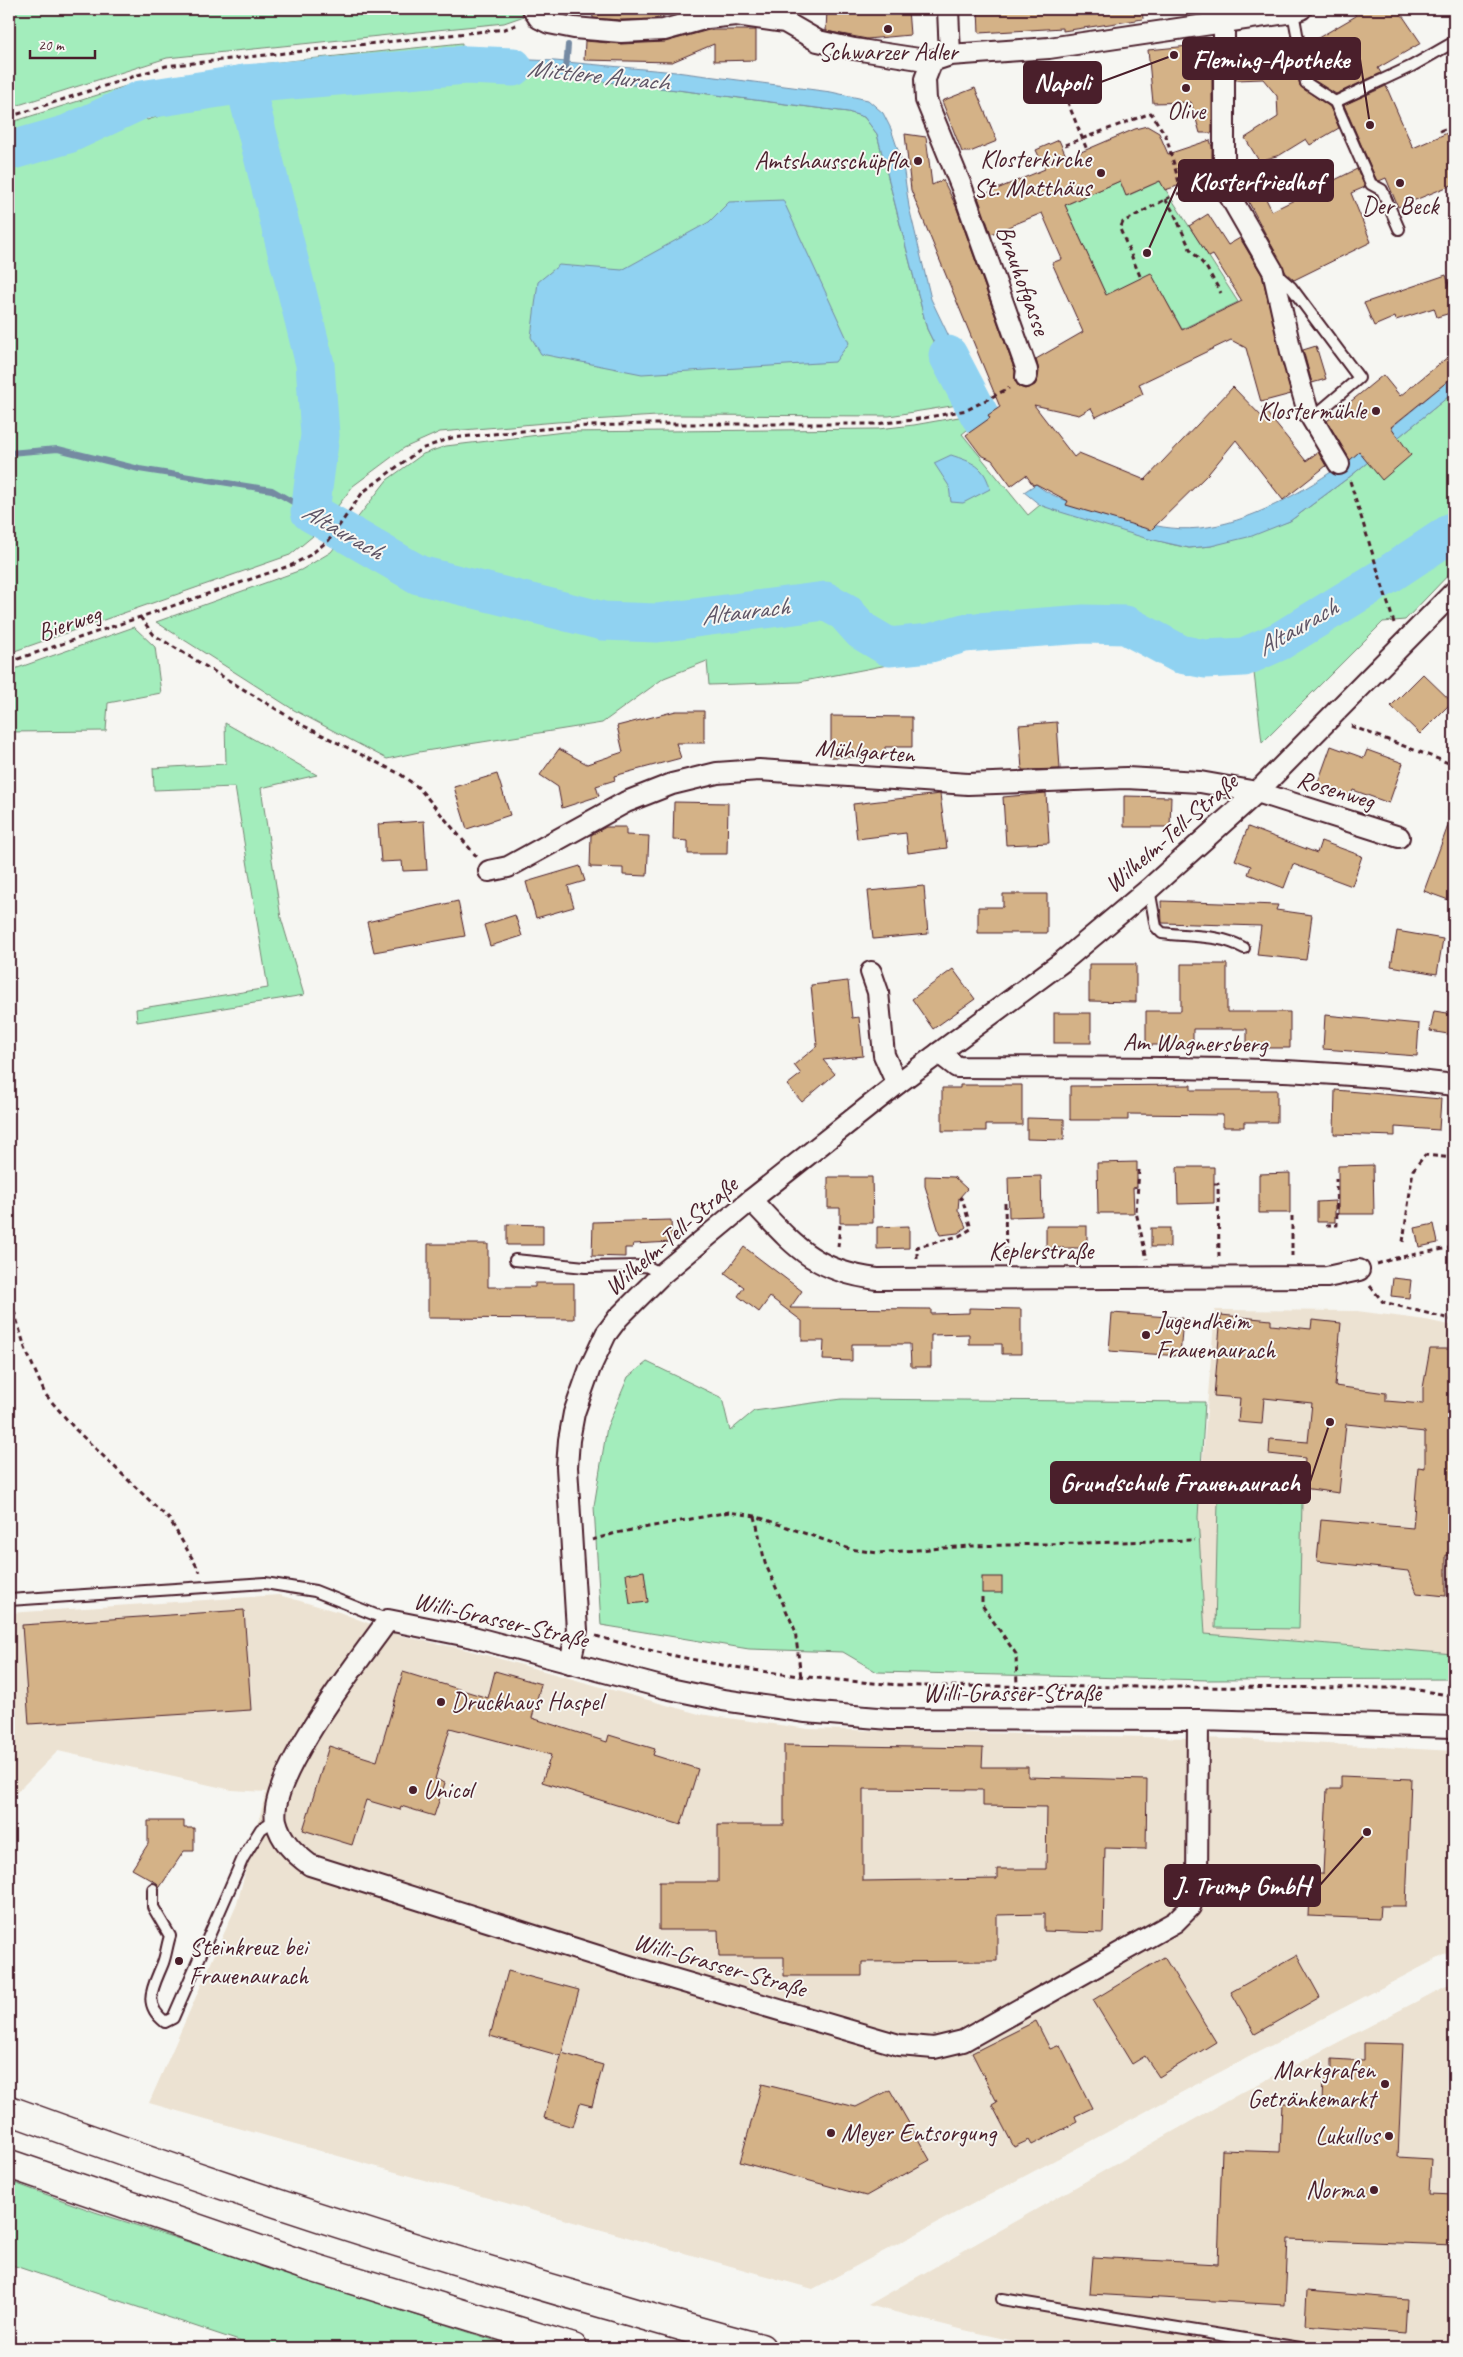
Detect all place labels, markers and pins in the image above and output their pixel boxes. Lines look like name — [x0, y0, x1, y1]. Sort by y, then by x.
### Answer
marker: Schwarzer Adler — [882, 23, 894, 35]
place label: Schwarzer Adler — [818, 36, 960, 68]
callout: Fleming-Apotheke — [1183, 38, 1360, 79]
callout: Napoli — [1024, 62, 1101, 103]
marker: Olive — [1180, 82, 1192, 94]
place label: Olive — [1167, 95, 1207, 127]
place label: Klosterkirche St. Matthäus — [974, 143, 1093, 204]
place label: Amtshausschüpfla — [754, 145, 910, 177]
marker: Amtshausschüpfla — [912, 155, 924, 167]
callout: Klosterfriedhof — [1179, 160, 1333, 201]
marker: Klosterkirche St. Matthäus — [1095, 167, 1107, 179]
marker: Der Beck — [1394, 177, 1406, 189]
place label: Der Beck — [1362, 190, 1440, 222]
place label: Klostermühle — [1258, 395, 1368, 427]
marker: Klostermühle — [1370, 405, 1382, 417]
place label: Jugendheim Frauenaurach — [1155, 1305, 1277, 1366]
marker: Jugendheim Frauenaurach — [1140, 1329, 1152, 1341]
callout: Grundschule Frauenaurach — [1051, 1462, 1310, 1503]
place label: Druckhaus Haspel — [451, 1686, 607, 1718]
marker: Druckhaus Haspel — [435, 1696, 447, 1708]
place label: Unicol — [423, 1774, 478, 1806]
marker: Unicol — [407, 1784, 419, 1796]
callout: J. Trump GmbH — [1165, 1865, 1320, 1906]
place label: Steinkreuz bei Frauenaurach — [189, 1931, 310, 1992]
marker: Steinkreuz bei Frauenaurach — [173, 1955, 185, 1967]
place label: Markgrafen Getränkemarkt — [1248, 2054, 1379, 2115]
marker: Markgrafen Getränkemarkt — [1379, 2078, 1391, 2090]
place label: Meyer Entsorgung — [841, 2117, 998, 2149]
place label: Lukullus — [1315, 2120, 1381, 2152]
marker: Meyer Entsorgung — [825, 2127, 837, 2139]
marker: Lukullus — [1383, 2130, 1395, 2142]
place label: Norma — [1306, 2174, 1366, 2206]
marker: Norma — [1368, 2184, 1380, 2196]

